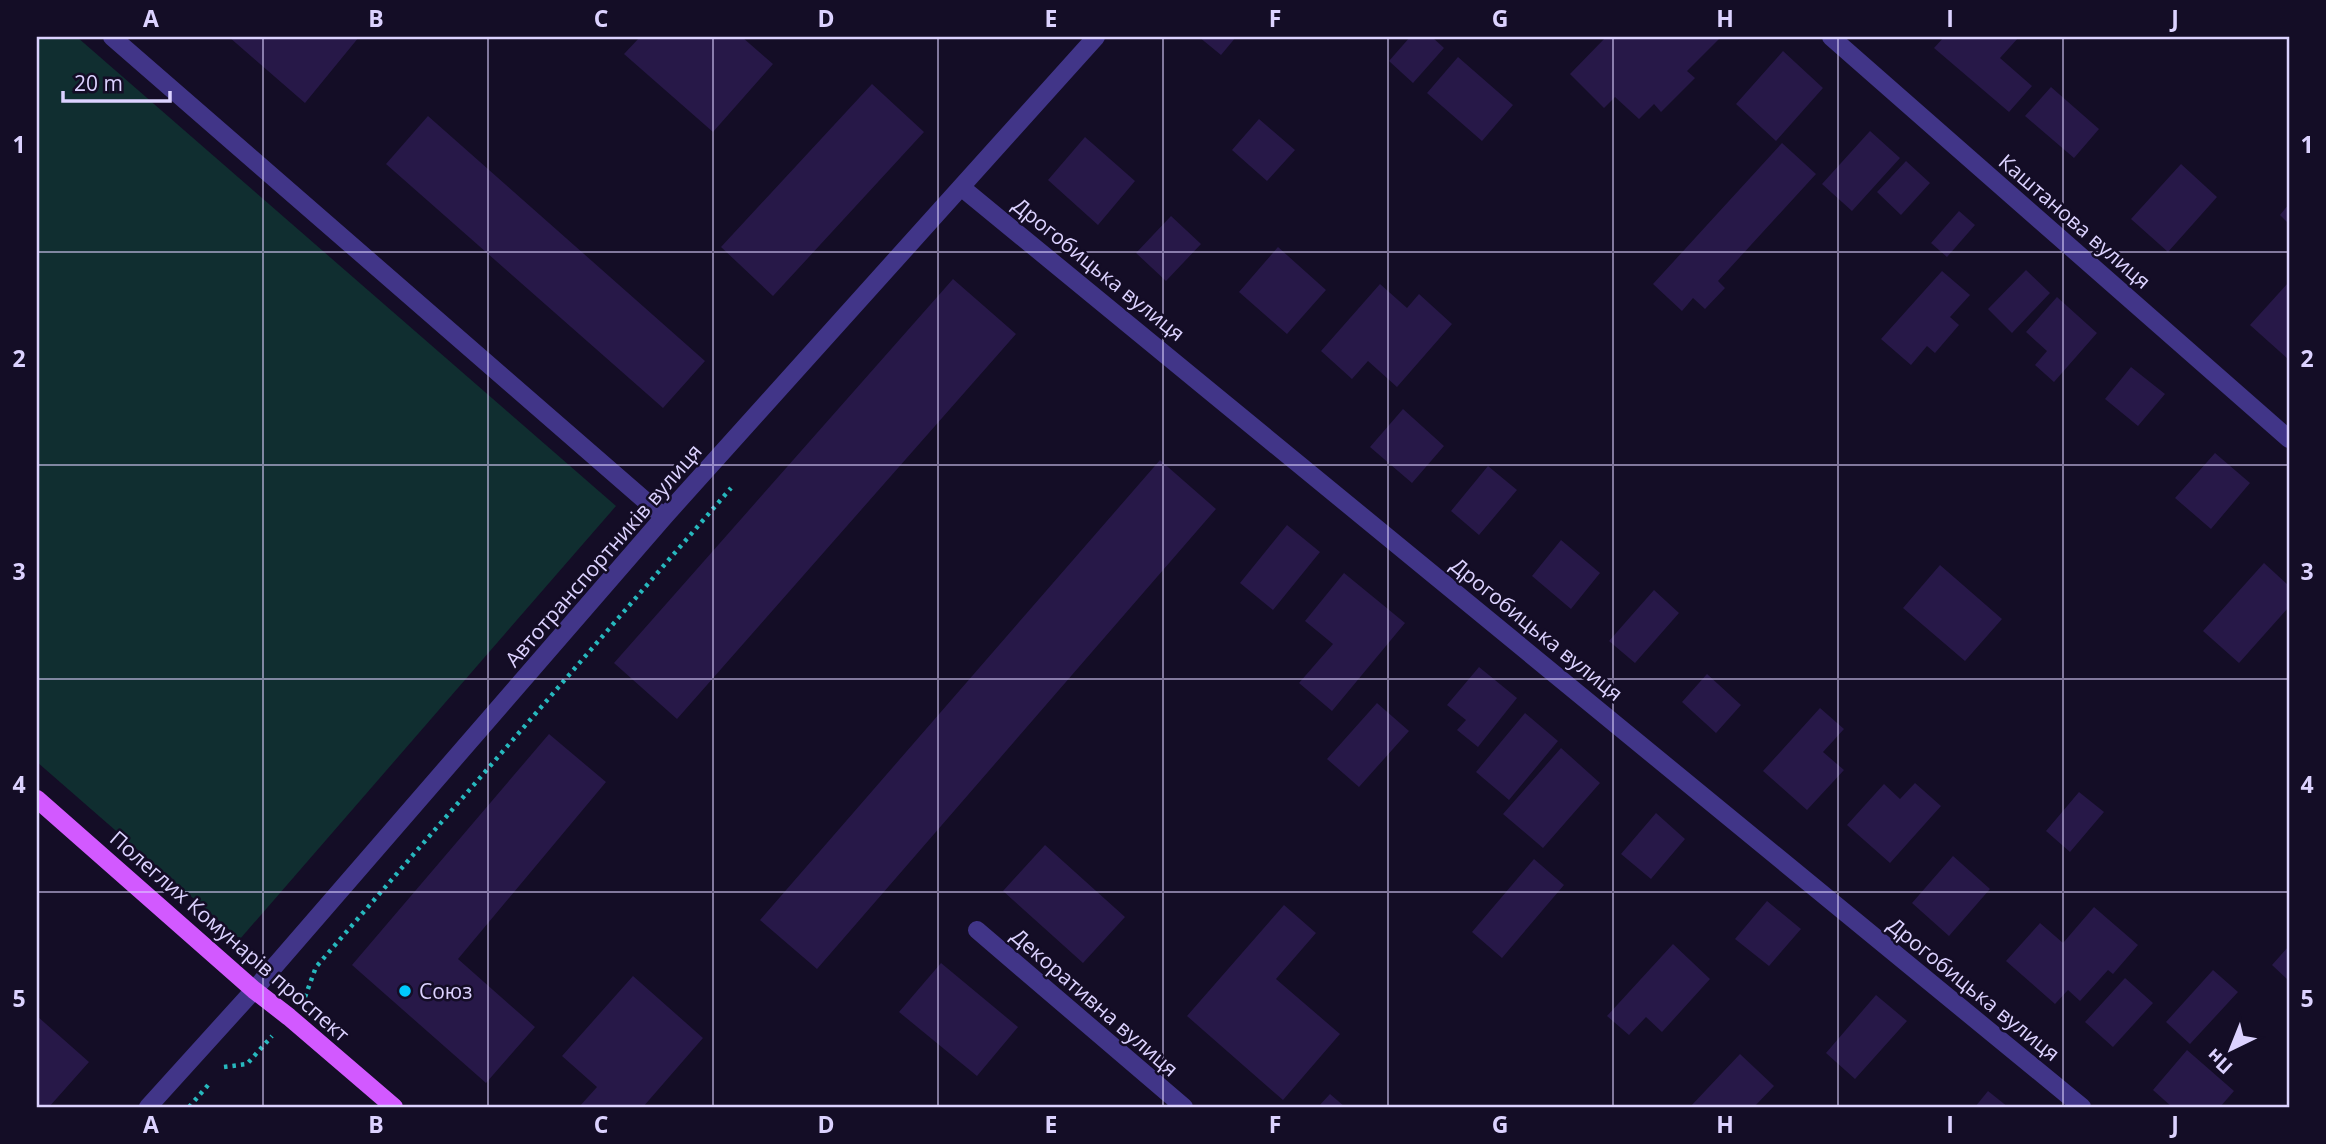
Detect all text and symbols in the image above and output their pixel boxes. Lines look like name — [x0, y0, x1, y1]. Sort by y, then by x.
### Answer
text: A — [143, 2, 159, 34]
text: B — [368, 2, 384, 34]
text: C — [594, 2, 608, 34]
text: D — [817, 2, 835, 34]
text: E — [1045, 2, 1057, 34]
text: F — [1269, 2, 1281, 34]
text: G — [1492, 2, 1508, 34]
text: H — [1716, 2, 1734, 34]
text: I — [1946, 2, 1954, 34]
text: J — [2169, 2, 2179, 34]
scale bar — [63, 60, 170, 104]
text: 20 m — [74, 69, 123, 97]
text: 1 — [12, 128, 26, 160]
text: 1 — [2300, 128, 2314, 160]
street label: Каштанова вулиця — [1993, 147, 2157, 295]
street label: Дрогобицька вулиця — [1007, 191, 1191, 347]
text: 2 — [12, 342, 26, 374]
text: 2 — [2300, 342, 2314, 374]
street label: Автотранспортників вулиця — [498, 438, 708, 672]
street label: Дрогобицька вулиця — [1445, 551, 1629, 707]
text: 3 — [12, 555, 26, 587]
text: 3 — [2300, 555, 2314, 587]
text: 4 — [12, 768, 26, 800]
text: 4 — [2300, 768, 2314, 800]
street label: Полеглих Комунарів проспект — [104, 824, 356, 1048]
street label: Дрогобицька вулиця — [1882, 911, 2066, 1067]
street label: Декоративна вулиця — [1006, 922, 1184, 1082]
place label: Союз — [419, 977, 472, 1005]
text: 5 — [12, 982, 26, 1014]
text: 5 — [2300, 982, 2314, 1014]
marker: Союз — [397, 983, 413, 999]
north arrow — [2196, 1014, 2266, 1084]
text: Пн — [2201, 1043, 2238, 1080]
text: A — [143, 1108, 159, 1140]
text: B — [368, 1108, 384, 1140]
text: C — [594, 1108, 608, 1140]
text: D — [817, 1108, 835, 1140]
text: E — [1045, 1108, 1057, 1140]
text: F — [1269, 1108, 1281, 1140]
text: G — [1492, 1108, 1508, 1140]
text: H — [1716, 1108, 1734, 1140]
text: I — [1946, 1108, 1954, 1140]
text: J — [2169, 1108, 2179, 1140]

